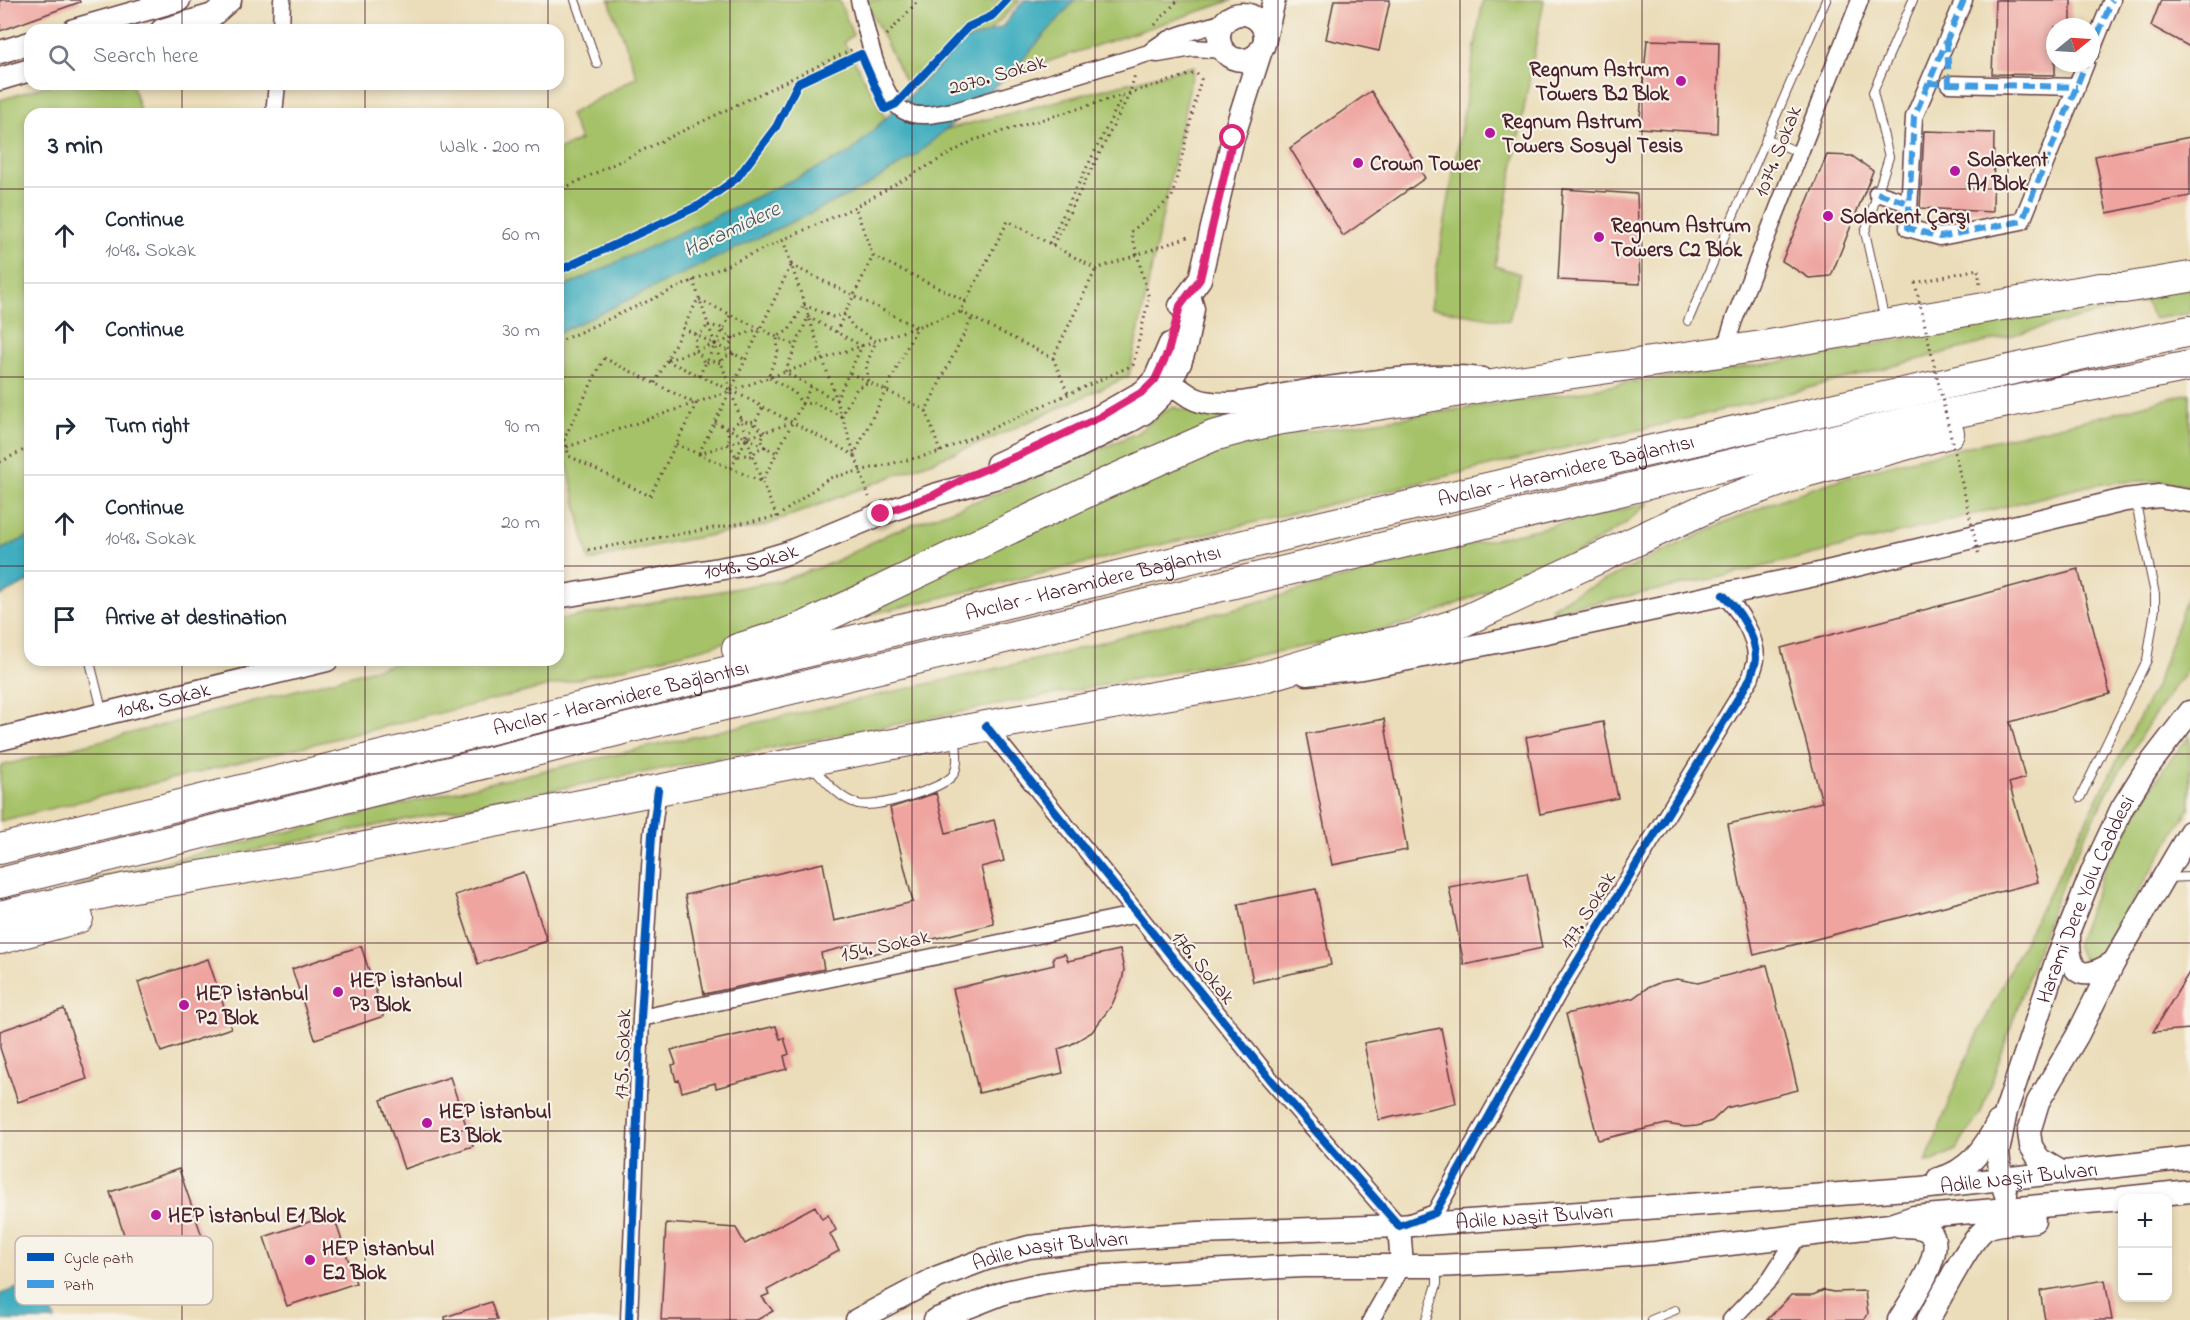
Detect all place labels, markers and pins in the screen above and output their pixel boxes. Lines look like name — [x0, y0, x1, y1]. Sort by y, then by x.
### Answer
place label: Regnum Astrum Towers B2 Blok — [1529, 56, 1670, 110]
marker: Regnum Astrum Towers B2 Blok — [1674, 74, 1688, 88]
place label: Regnum Astrum Towers Sosyal Tesis — [1502, 108, 1684, 164]
marker: Regnum Astrum Towers Sosyal Tesis — [1483, 126, 1497, 140]
place label: Solarkent A1 Blok — [1967, 146, 2049, 200]
place label: Crown Tower — [1370, 150, 1481, 180]
marker: Crown Tower — [1351, 156, 1365, 170]
marker: Solarkent A1 Blok — [1948, 164, 1962, 178]
place label: Solarkent Çarşı — [1840, 203, 1970, 233]
marker: Solarkent Çarşı — [1821, 209, 1835, 223]
place label: Regnum Astrum Towers C2 Blok — [1611, 212, 1751, 266]
marker: Regnum Astrum Towers C2 Blok — [1592, 230, 1606, 244]
place label: HEP İstanbul P3 Blok — [350, 967, 462, 1021]
place label: HEP İstanbul P2 Blok — [196, 980, 308, 1034]
marker: HEP İstanbul P3 Blok — [331, 985, 345, 999]
marker: HEP İstanbul P2 Blok — [177, 998, 191, 1012]
place label: HEP İstanbul E3 Blok — [439, 1098, 551, 1152]
marker: HEP İstanbul E3 Blok — [420, 1116, 434, 1130]
place label: HEP İstanbul E1 Blok — [168, 1202, 347, 1232]
marker: HEP İstanbul E1 Blok — [149, 1208, 163, 1222]
place label: HEP İstanbul E2 Blok — [322, 1235, 434, 1289]
marker: HEP İstanbul E2 Blok — [303, 1253, 317, 1267]

